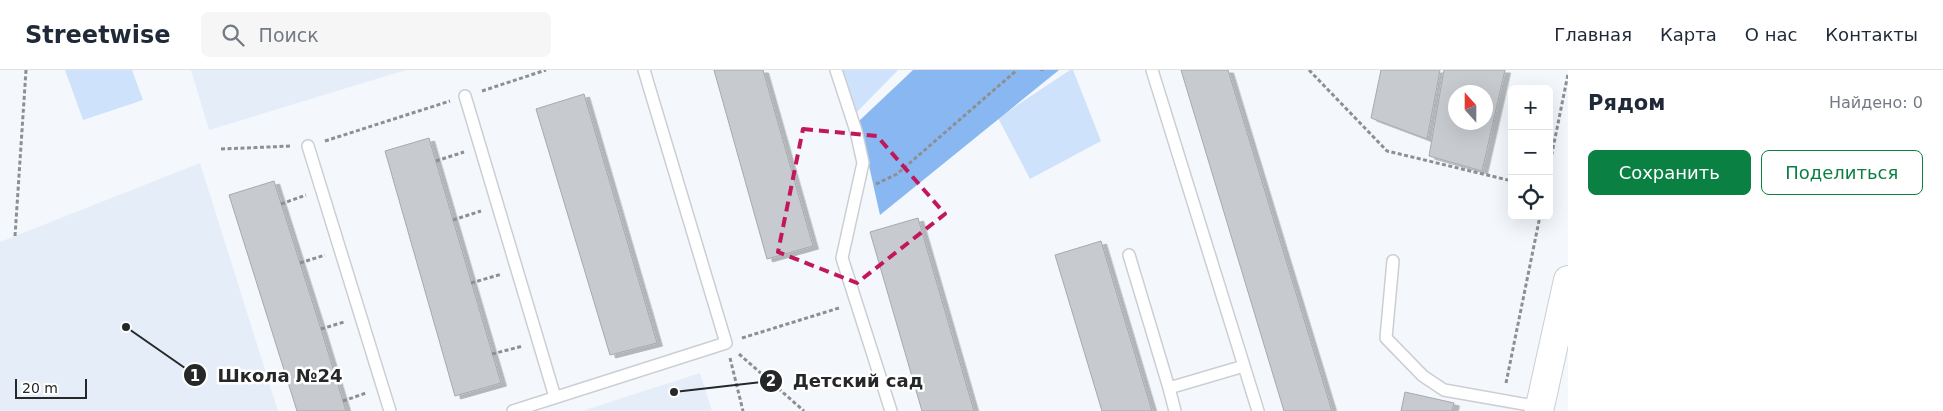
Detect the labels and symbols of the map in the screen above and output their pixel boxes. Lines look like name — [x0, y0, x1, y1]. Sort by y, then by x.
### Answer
north arrow — [1448, 85, 1493, 130]
callout: Школа №24 — [182, 359, 352, 392]
callout: Детский сад — [758, 364, 934, 397]
text: Школа №24 — [217, 365, 343, 386]
text: 1 — [190, 367, 200, 385]
text: Детский сад — [793, 370, 923, 391]
text: 2 — [766, 372, 776, 390]
scale bar — [15, 376, 88, 399]

